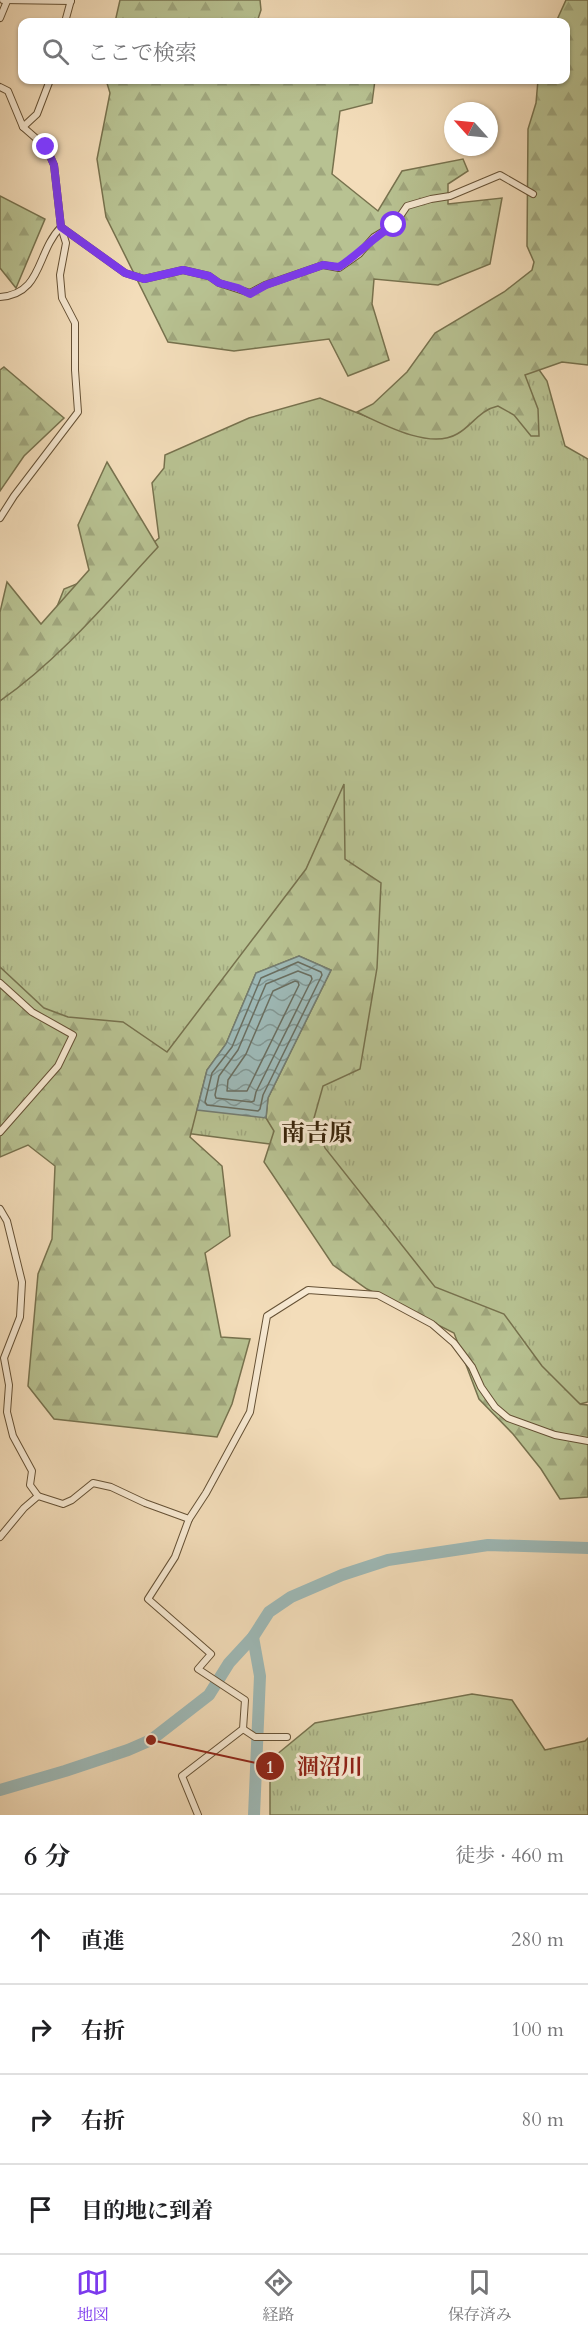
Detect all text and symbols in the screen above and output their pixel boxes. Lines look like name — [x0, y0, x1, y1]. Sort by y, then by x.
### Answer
search box — [18, 18, 570, 84]
icon: search — [39, 35, 72, 68]
text: ここで検索 — [87, 38, 197, 68]
north arrow — [444, 102, 498, 156]
route end — [32, 133, 58, 159]
route start — [380, 211, 406, 237]
district label: 南吉原 — [281, 1117, 353, 1150]
callout: 涸沼川 — [255, 1746, 375, 1786]
text: 涸沼川 — [297, 1752, 363, 1782]
text: 1 — [265, 1755, 275, 1780]
text: 6 分 — [24, 1839, 70, 1874]
text: 徒歩 · 460 m — [455, 1842, 564, 1869]
icon: ahead — [24, 1923, 57, 1956]
text: 直進 — [81, 1926, 125, 1956]
text: 280 m — [511, 1926, 564, 1953]
icon: right — [24, 2013, 57, 2046]
text: 右折 — [81, 2016, 125, 2046]
text: 100 m — [511, 2016, 564, 2043]
icon: right — [24, 2103, 57, 2136]
text: 右折 — [81, 2106, 125, 2136]
text: 80 m — [521, 2106, 564, 2133]
icon: arrive — [24, 2193, 57, 2226]
text: 目的地に到着 — [81, 2196, 213, 2226]
tab: 地図 — [76, 2266, 109, 2326]
tab: 経路 — [262, 2266, 295, 2326]
tab: 保存済み — [448, 2266, 512, 2326]

